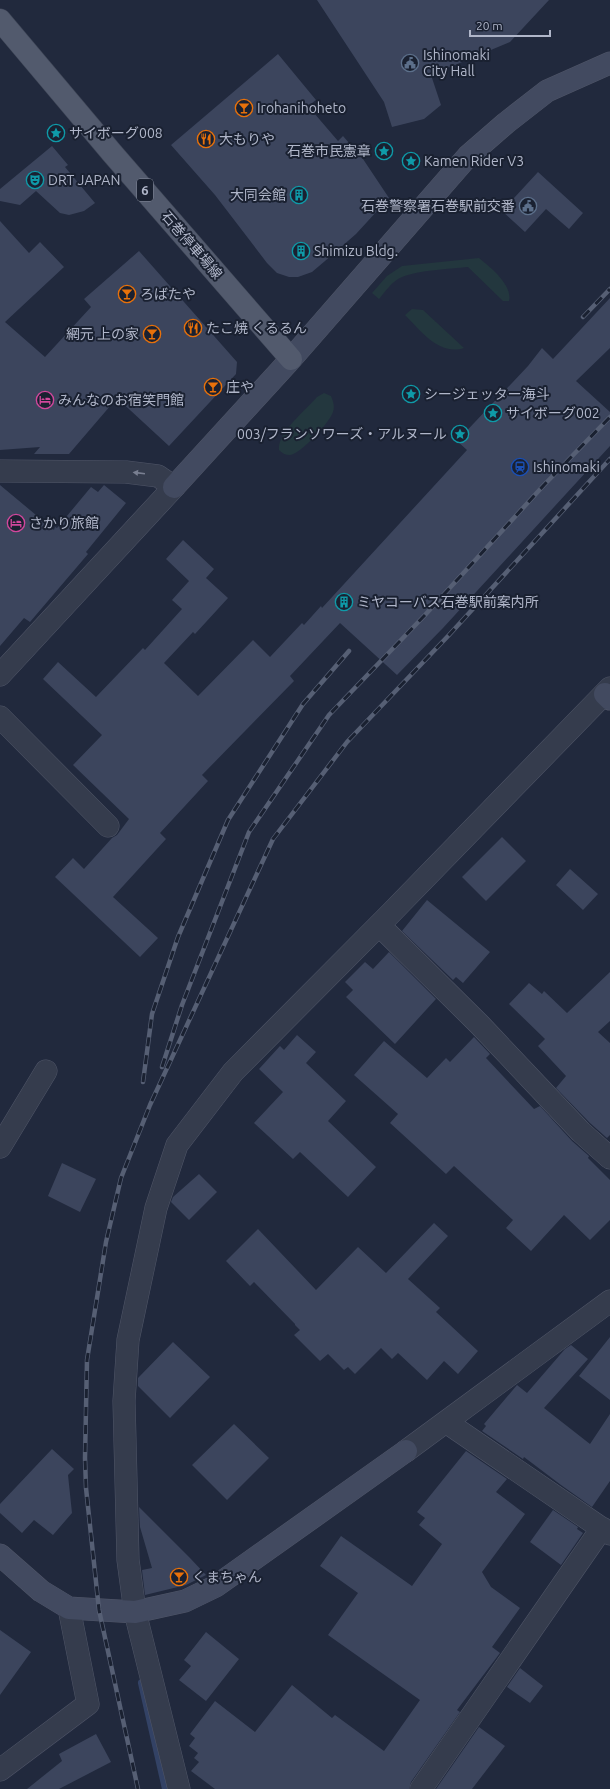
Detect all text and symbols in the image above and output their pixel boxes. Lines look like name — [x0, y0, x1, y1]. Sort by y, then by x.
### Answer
scale bar — [470, 12, 550, 38]
text: 20 m — [476, 19, 503, 32]
place label: Ishinomaki City Hall — [423, 47, 490, 79]
public building icon: Ishinomaki City Hall — [400, 53, 420, 73]
bar icon: Irohanihoheto — [234, 98, 254, 118]
place label: Irohanihoheto — [257, 100, 346, 116]
place icon: サイボーグ008 — [46, 123, 66, 143]
place label: サイボーグ008 — [69, 125, 163, 141]
restaurant icon: 大もりや — [196, 129, 216, 149]
place label: 大もりや — [219, 131, 275, 147]
place icon: 石巻市民憲章 — [374, 141, 394, 161]
place label: 石巻市民憲章 — [287, 143, 371, 159]
place icon: Kamen Rider V3 — [401, 151, 421, 171]
place label: Kamen Rider V3 — [424, 153, 524, 169]
theatre icon: DRT JAPAN — [25, 170, 45, 190]
place label: DRT JAPAN — [48, 172, 120, 188]
road number: 6 — [137, 179, 153, 201]
building icon: 大同会館 — [289, 185, 309, 205]
place label: 大同会館 — [230, 187, 286, 203]
public building icon: 石巻警察署石巻駅前交番 — [518, 196, 538, 216]
place label: 石巻警察署石巻駅前交番 — [361, 198, 515, 214]
street label: 石巻停車場線 — [158, 208, 226, 282]
building icon: Shimizu Bldg. — [291, 241, 311, 261]
place label: Shimizu Bldg. — [314, 243, 398, 259]
bar icon: ろばたや — [117, 284, 137, 304]
place label: ろばたや — [140, 286, 196, 302]
restaurant icon: たこ焼 くるるん — [183, 318, 203, 338]
place label: たこ焼 くるるん — [206, 320, 307, 336]
bar icon: 網元 上の家 — [142, 324, 162, 344]
place label: 網元 上の家 — [66, 326, 139, 342]
bar icon: 庄や — [203, 377, 223, 397]
place label: 庄や — [226, 379, 254, 395]
place icon: シージェッター海斗 — [401, 384, 421, 404]
place label: シージェッター海斗 — [424, 386, 550, 402]
hotel icon: みんなのお宿笑門館 — [35, 390, 55, 410]
place label: みんなのお宿笑門館 — [58, 392, 184, 408]
place icon: サイボーグ002 — [483, 403, 503, 423]
place label: サイボーグ002 — [506, 405, 600, 421]
place icon: 003/フランソワーズ・アルヌール — [450, 424, 470, 444]
place label: 003/フランソワーズ・アルヌール — [237, 426, 447, 442]
station icon: Ishinomaki — [510, 457, 530, 477]
place label: Ishinomaki — [533, 459, 600, 475]
one-way arrow — [133, 470, 145, 476]
hotel icon: さかり旅館 — [6, 513, 26, 533]
place label: さかり旅館 — [29, 515, 99, 531]
building icon: ミヤコーバス石巻駅前案内所 — [334, 592, 354, 612]
place label: ミヤコーバス石巻駅前案内所 — [357, 594, 539, 610]
bar icon: くまちゃん — [169, 1567, 189, 1587]
place label: くまちゃん — [192, 1569, 262, 1585]

